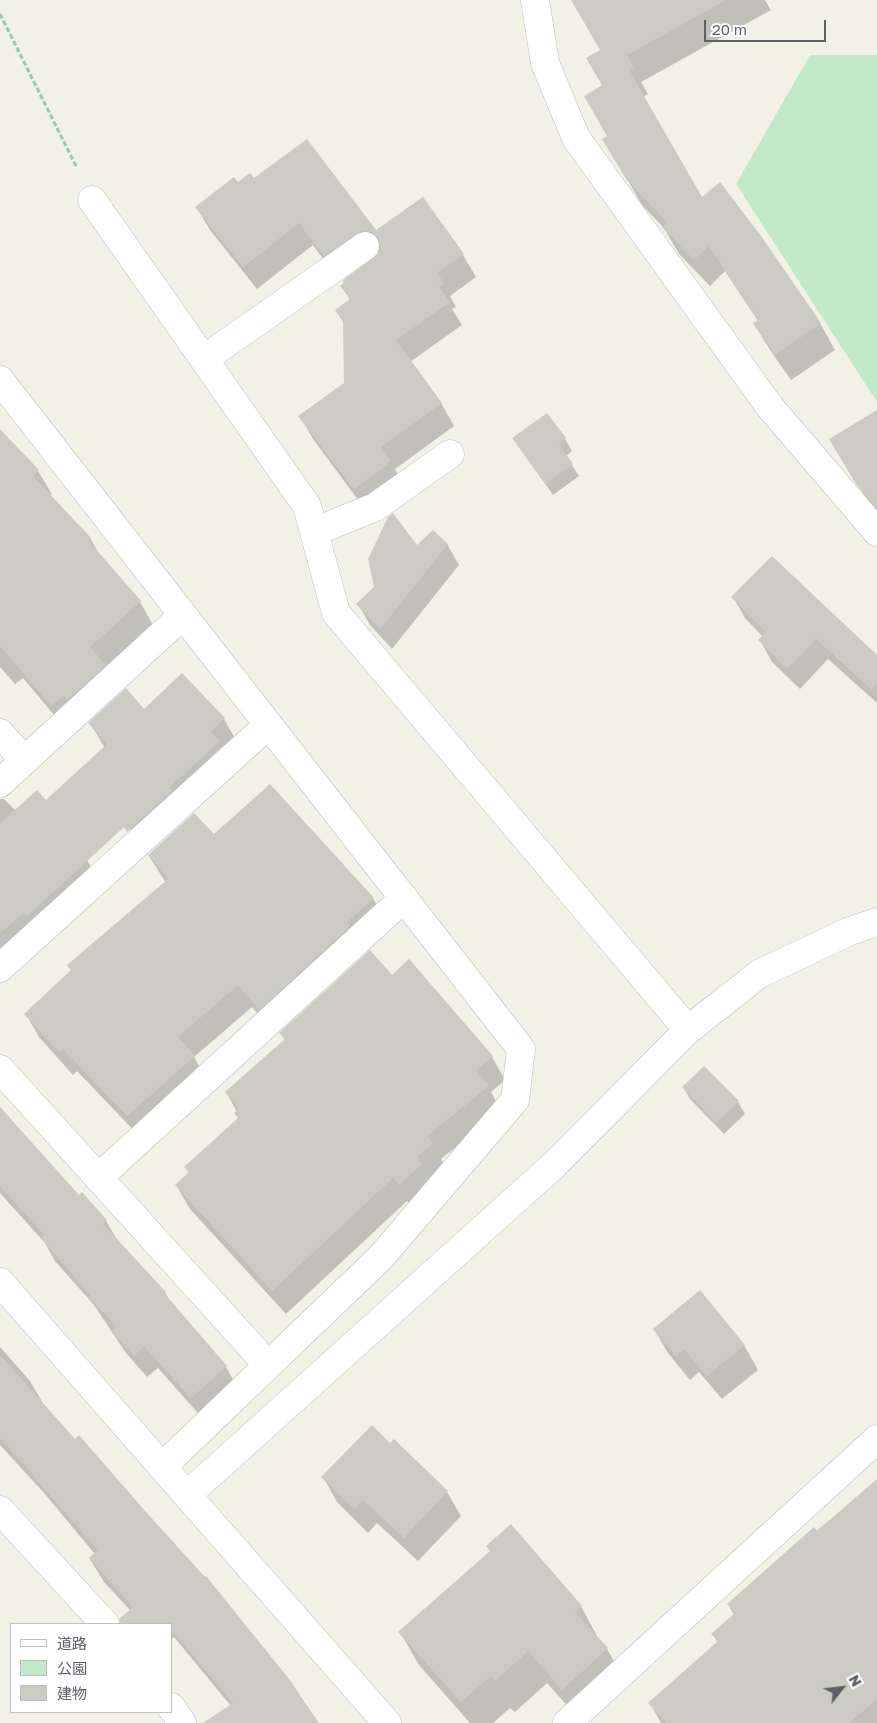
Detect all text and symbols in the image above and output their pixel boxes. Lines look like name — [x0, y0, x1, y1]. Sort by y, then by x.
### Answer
scale bar — [707, 10, 830, 42]
text: 20 m — [712, 20, 747, 38]
legend — [10, 1623, 172, 1713]
text: 道路 — [57, 1634, 87, 1652]
text: 公園 — [57, 1659, 87, 1677]
north arrow — [817, 1663, 867, 1713]
text: N — [846, 1672, 866, 1689]
text: 建物 — [57, 1684, 87, 1702]

